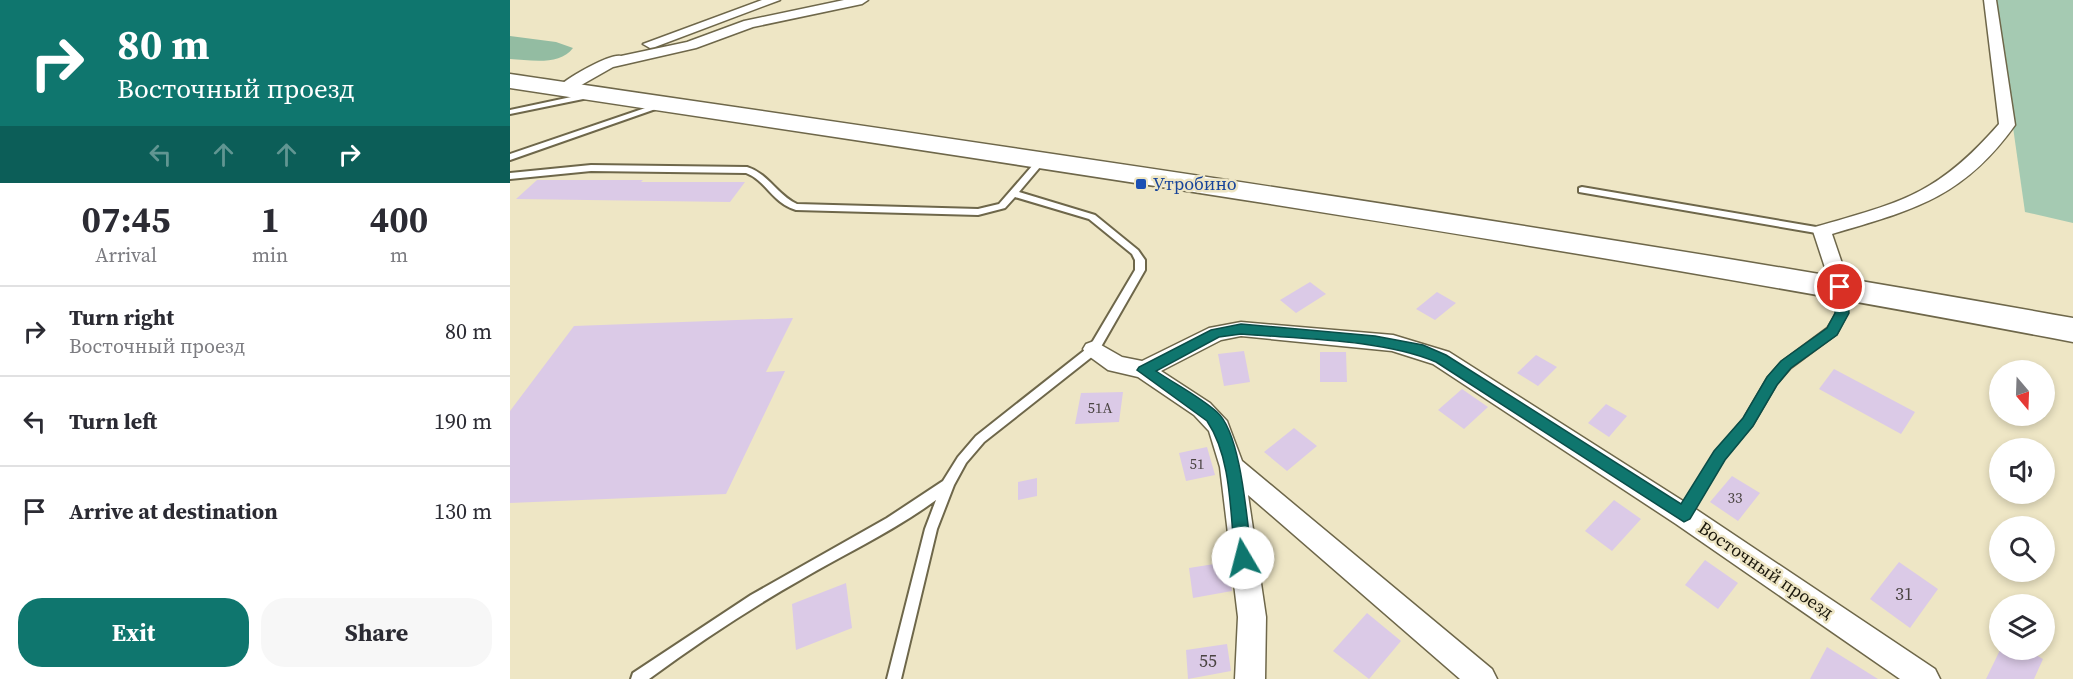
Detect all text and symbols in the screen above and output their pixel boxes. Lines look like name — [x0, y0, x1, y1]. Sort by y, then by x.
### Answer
text: 80 m — [117, 15, 210, 73]
icon: right — [18, 24, 96, 102]
text: Восточный проезд — [117, 70, 355, 107]
icon: left — [144, 138, 177, 171]
icon: ahead — [207, 138, 240, 171]
icon: ahead — [270, 138, 303, 171]
icon: right — [333, 138, 366, 171]
place label: Утробино — [1153, 171, 1237, 196]
marker: Утробино — [1134, 177, 1148, 191]
text: 07:45 — [82, 195, 170, 244]
text: 1 — [260, 195, 280, 244]
text: 400 — [370, 195, 428, 244]
text: Arrival — [95, 241, 157, 269]
text: min — [252, 241, 288, 269]
text: m — [390, 241, 408, 269]
pin — [1814, 261, 1865, 312]
icon: arrive — [1823, 270, 1856, 303]
text: Turn right — [69, 302, 174, 332]
icon: right — [18, 315, 51, 348]
text: 80 m — [445, 316, 492, 346]
text: Восточный проезд — [69, 332, 245, 360]
north arrow — [1989, 360, 2055, 426]
map controls — [1989, 360, 2055, 660]
house number: 51А — [1088, 397, 1113, 418]
icon: left — [18, 405, 51, 438]
text: Turn left — [69, 406, 157, 436]
text: 190 m — [434, 406, 492, 436]
button: sound — [1989, 438, 2055, 504]
house number: 51 — [1189, 453, 1205, 474]
house number: 33 — [1727, 487, 1743, 508]
icon: arrive — [18, 495, 51, 528]
text: Arrive at destination — [69, 496, 278, 526]
text: 130 m — [434, 496, 492, 526]
street label: Восточный проезд — [1694, 515, 1839, 624]
button: search — [1989, 516, 2055, 582]
position arrow — [1211, 526, 1275, 590]
house number: 31 — [1895, 581, 1913, 606]
button: layers — [1989, 594, 2055, 660]
button: Exit — [18, 598, 249, 667]
button: Share — [261, 598, 492, 667]
house number: 55 — [1199, 648, 1217, 673]

